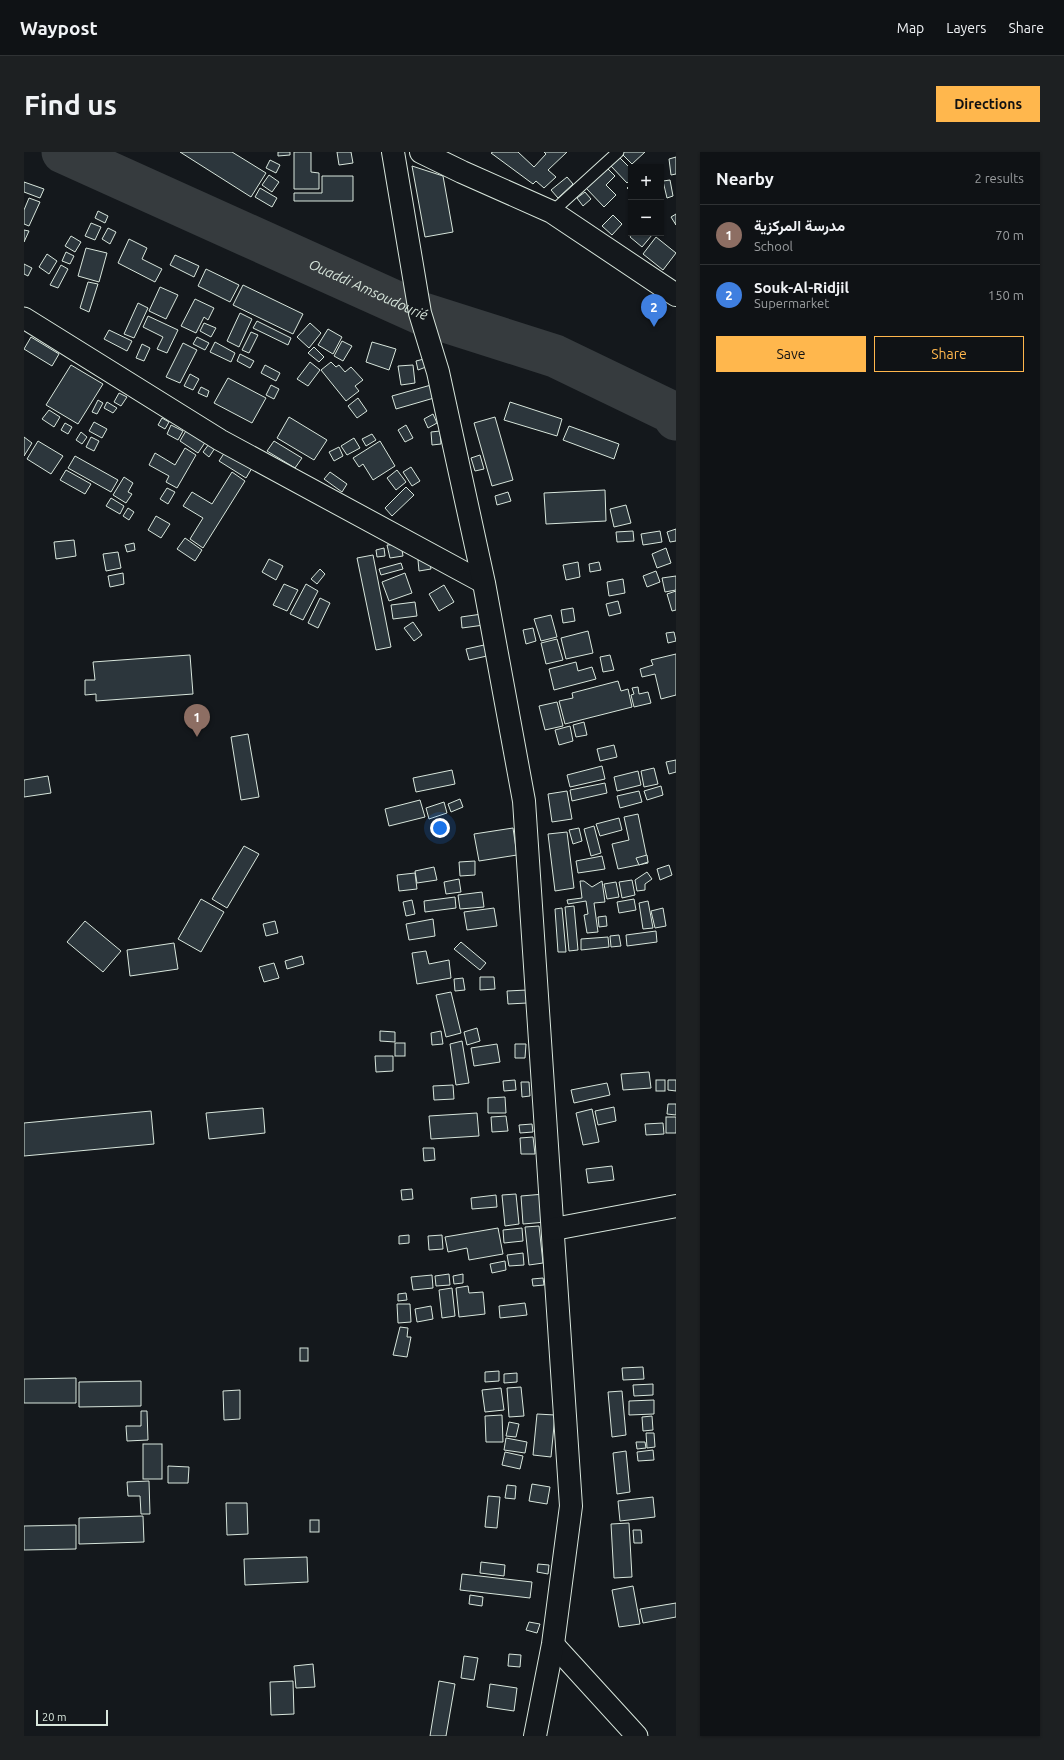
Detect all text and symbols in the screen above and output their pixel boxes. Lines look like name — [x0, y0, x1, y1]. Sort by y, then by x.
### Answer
text: Waypost — [20, 17, 98, 39]
text: Map — [897, 20, 924, 36]
text: Layers — [946, 20, 986, 36]
text: Share — [1008, 20, 1044, 36]
button: Directions — [936, 86, 1040, 122]
text: Find us — [24, 89, 117, 120]
map controls — [628, 164, 664, 236]
button: + — [628, 164, 664, 200]
text: Nearby — [716, 169, 774, 188]
text: 2 results — [974, 171, 1024, 185]
button: − — [628, 200, 664, 236]
text: مدرسة المركزية — [754, 217, 845, 234]
text: 1 — [725, 228, 733, 242]
text: 70 m — [995, 228, 1024, 242]
text: School — [754, 239, 793, 253]
water label: Ouaddi Amsoudourié — [306, 256, 430, 323]
text: Souk-Al-Ridjil — [754, 279, 849, 296]
text: 2 — [725, 288, 733, 302]
text: 150 m — [988, 288, 1024, 302]
pin: 2 — [641, 294, 667, 327]
text: Supermarket — [754, 296, 829, 310]
button: Save — [716, 336, 866, 372]
button: Share — [874, 336, 1024, 372]
pin: 1 — [184, 704, 210, 737]
your location — [430, 818, 450, 838]
scale bar — [36, 1708, 108, 1727]
text: 20 m — [42, 1711, 66, 1723]

